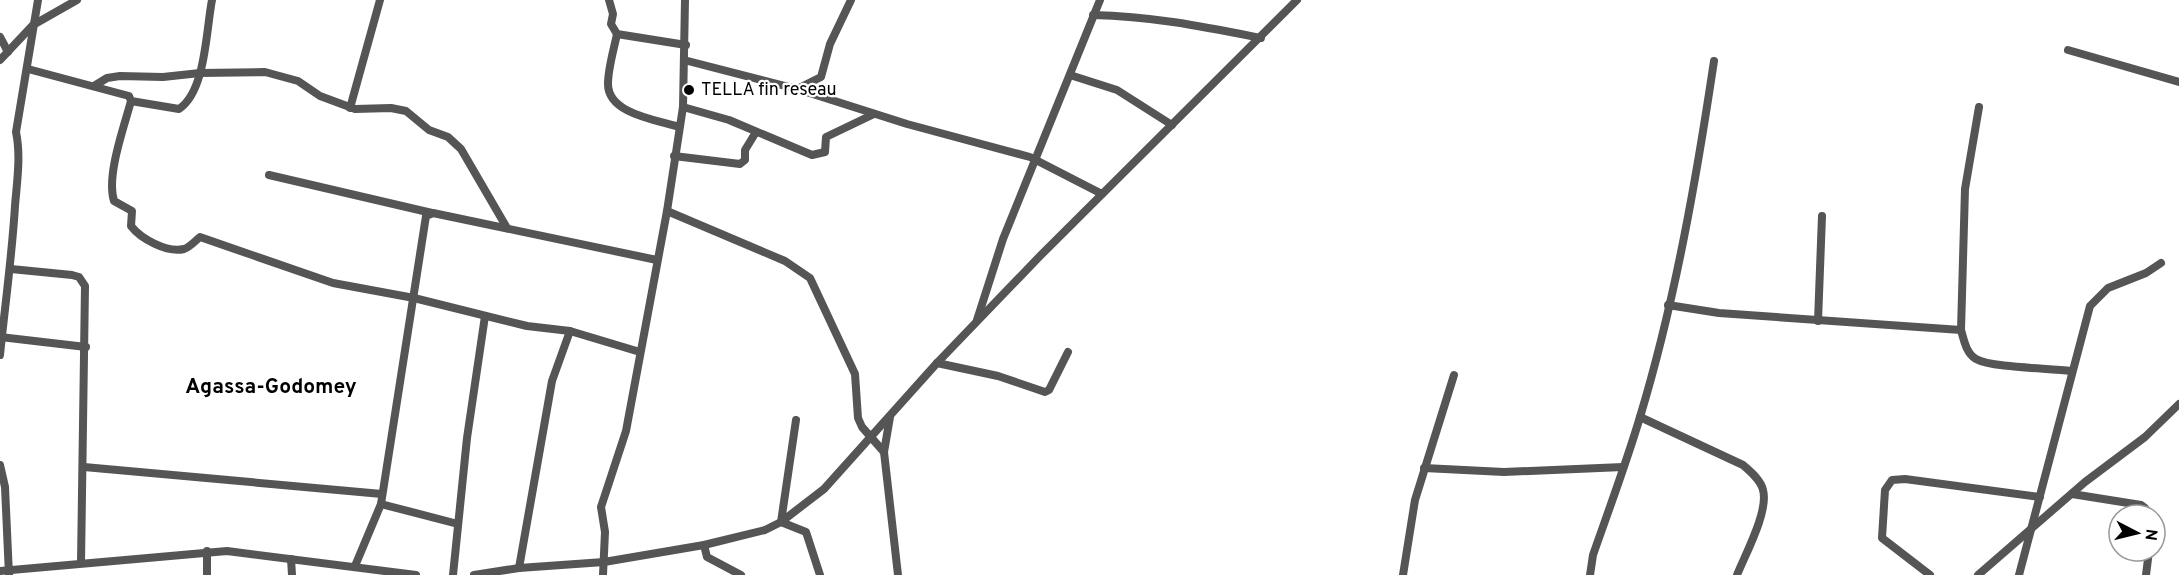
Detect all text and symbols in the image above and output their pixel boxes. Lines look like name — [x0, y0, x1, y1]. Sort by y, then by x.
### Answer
place label: TELLA fin reseau — [701, 79, 837, 102]
marker: TELLA fin reseau — [682, 83, 696, 97]
district label: Agassa-Godomey — [185, 374, 357, 401]
north arrow — [2107, 503, 2167, 563]
text: N — [2139, 528, 2161, 542]

